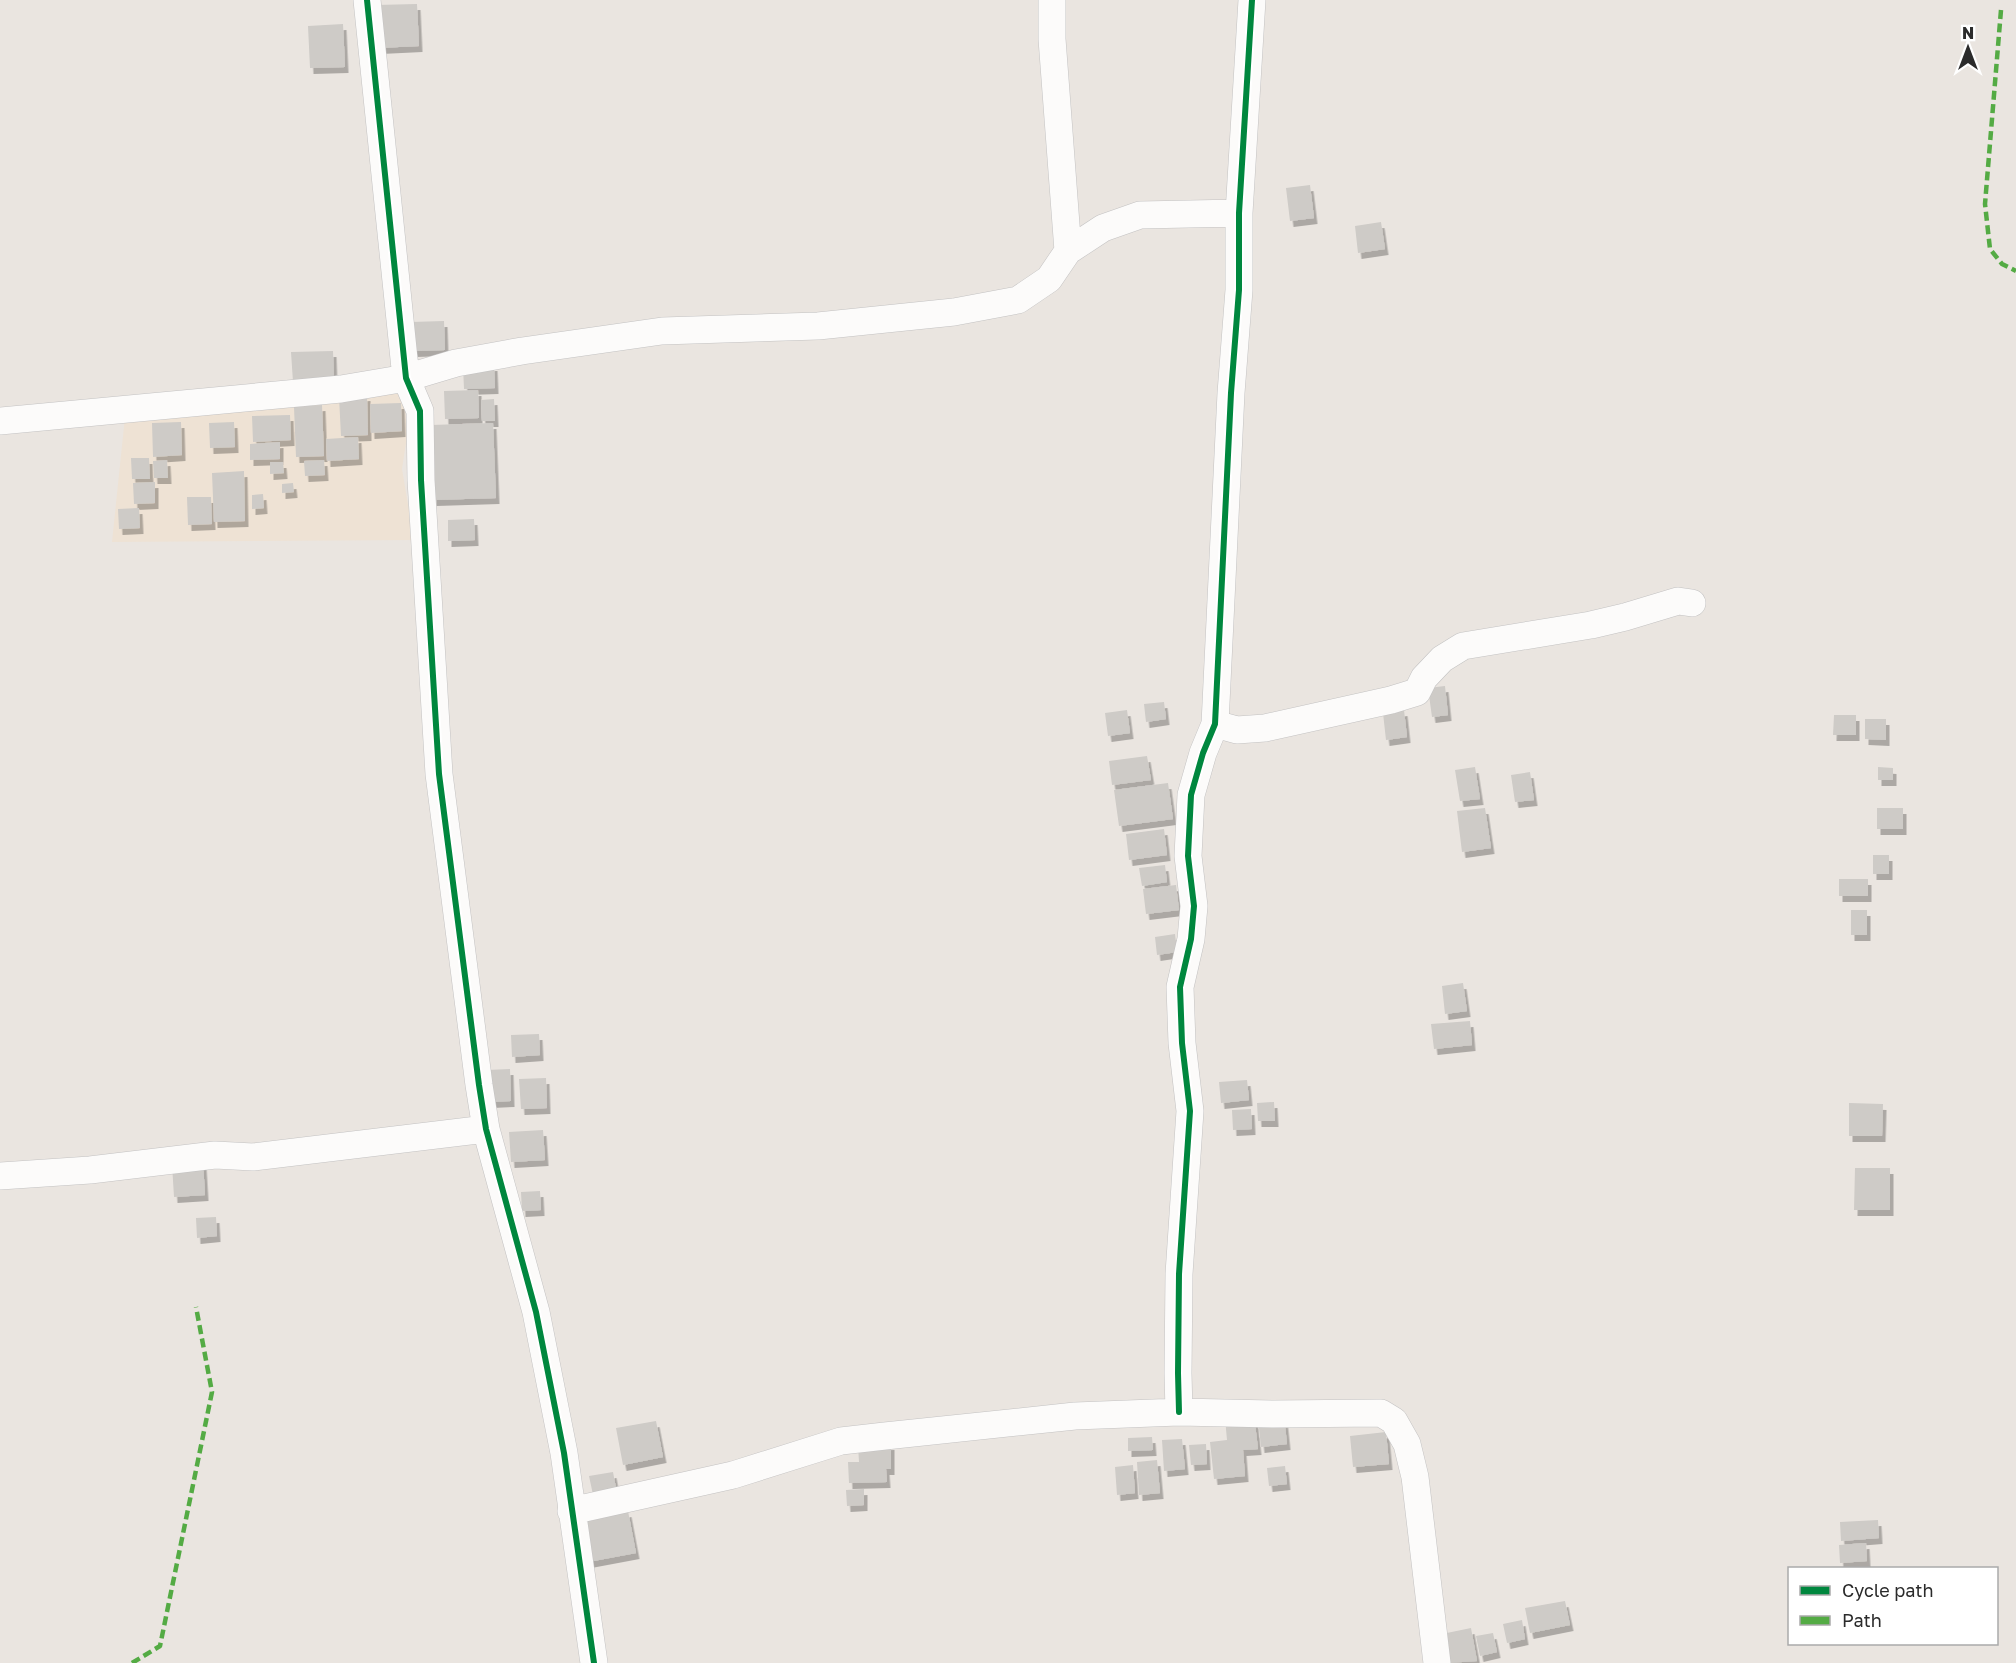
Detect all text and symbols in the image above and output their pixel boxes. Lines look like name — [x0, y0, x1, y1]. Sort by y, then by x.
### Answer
north arrow — [1938, 18, 1998, 78]
text: N — [1962, 23, 1974, 43]
legend — [1788, 1567, 1998, 1645]
text: Cycle path — [1842, 1579, 1934, 1601]
text: Path — [1842, 1609, 1882, 1631]

